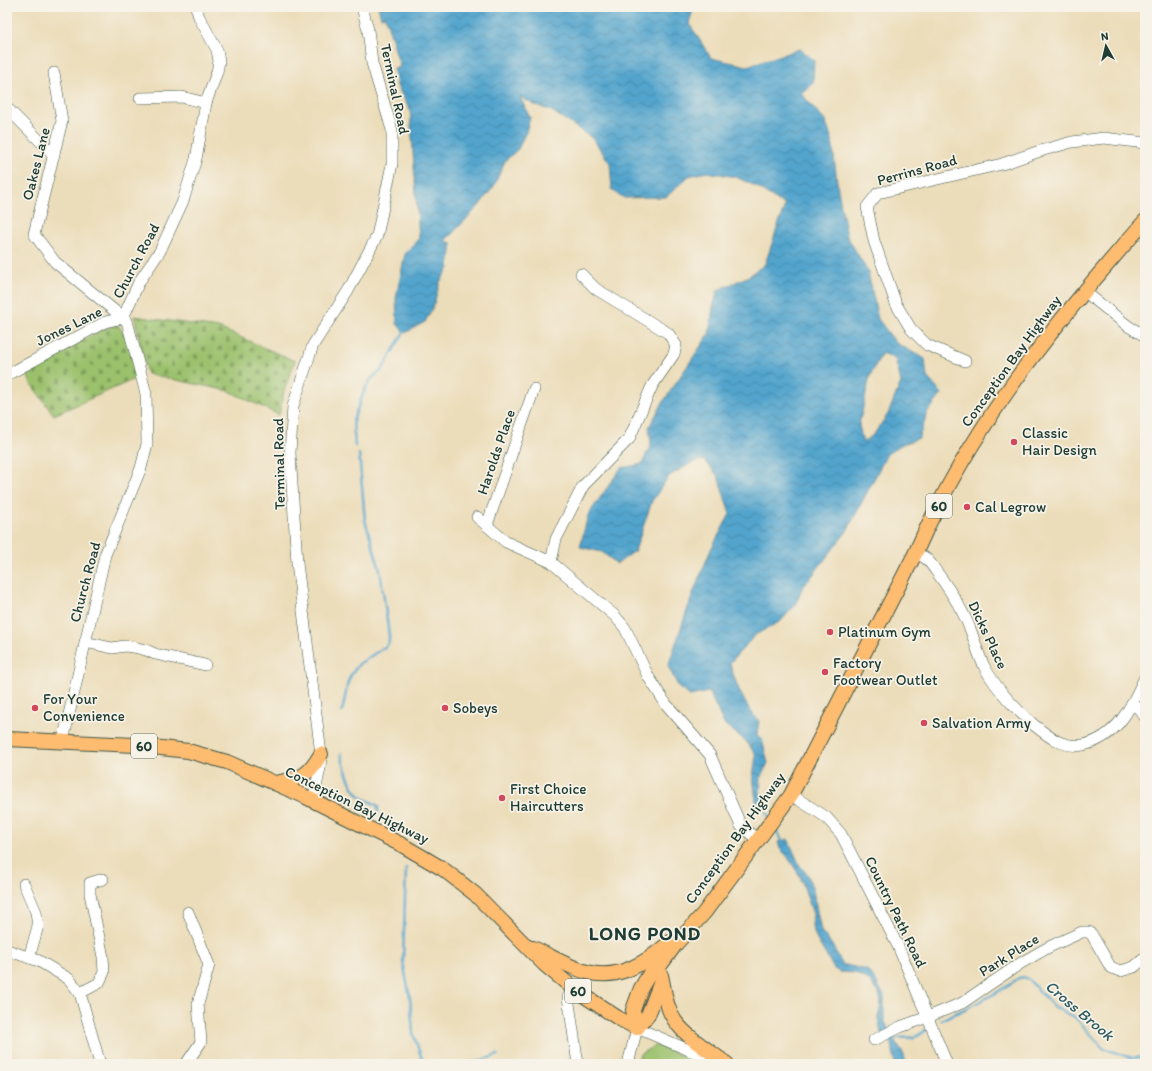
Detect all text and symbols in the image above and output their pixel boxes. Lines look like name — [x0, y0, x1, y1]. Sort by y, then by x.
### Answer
north arrow — [1086, 26, 1126, 66]
text: N — [1100, 30, 1109, 44]
street label: Terminal Road — [377, 42, 413, 136]
street label: Oakes Lane — [18, 126, 54, 202]
street label: Perrins Road — [875, 151, 959, 189]
street label: Church Road — [109, 220, 163, 302]
street label: Conception Bay Highway — [957, 292, 1065, 430]
street label: Jones Lane — [33, 302, 105, 350]
street label: Harolds Place — [473, 407, 519, 497]
street label: Terminal Road — [269, 418, 289, 510]
place label: Classic Hair Design — [1022, 424, 1097, 459]
marker: Classic Hair Design — [1009, 437, 1019, 447]
road number: 60 — [926, 494, 952, 518]
place label: Cal Legrow — [975, 498, 1046, 516]
marker: Cal Legrow — [962, 502, 972, 512]
street label: Church Road — [66, 540, 104, 624]
street label: Dicks Place — [964, 598, 1012, 672]
place label: Platinum Gym — [838, 623, 931, 641]
marker: Platinum Gym — [825, 627, 835, 637]
place label: Factory Footwear Outlet — [833, 654, 938, 689]
marker: Factory Footwear Outlet — [820, 667, 830, 677]
place label: For Your Convenience — [43, 690, 125, 725]
place label: Sobeys — [453, 699, 498, 717]
marker: For Your Convenience — [30, 703, 40, 713]
marker: Sobeys — [440, 703, 450, 713]
place label: Salvation Army — [932, 714, 1031, 732]
marker: Salvation Army — [919, 718, 929, 728]
road number: 60 — [131, 734, 157, 758]
street label: Conception Bay Highway — [282, 762, 432, 848]
street label: Conception Bay Highway — [681, 769, 789, 907]
place label: First Choice Haircutters — [510, 780, 586, 815]
marker: First Choice Haircutters — [497, 793, 507, 803]
street label: Country Path Road — [861, 853, 931, 971]
district label: LONG POND — [589, 922, 701, 945]
street label: Park Place — [976, 930, 1042, 980]
water label: Cross Brook — [1042, 976, 1118, 1045]
road number: 60 — [565, 979, 591, 1003]

